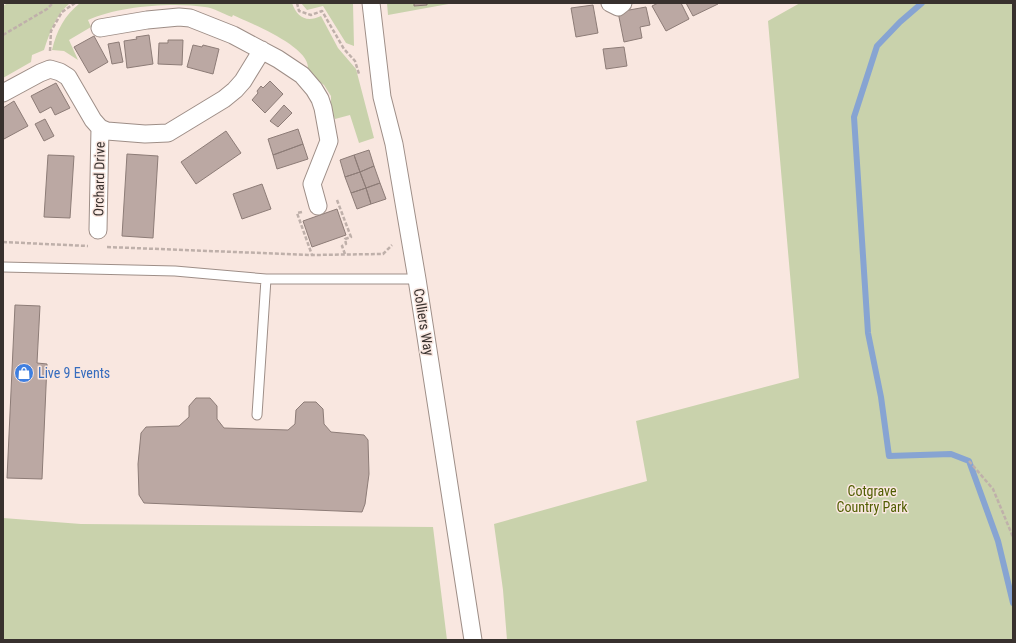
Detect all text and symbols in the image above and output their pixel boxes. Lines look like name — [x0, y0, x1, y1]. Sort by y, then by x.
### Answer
street label: Orchard Drive — [90, 141, 108, 216]
street label: Colliers Way — [411, 287, 437, 357]
shop icon: Live 9 Events — [13, 362, 35, 384]
place label: Live 9 Events — [38, 365, 110, 381]
park label: Cotgrave Country Park — [836, 483, 908, 515]

